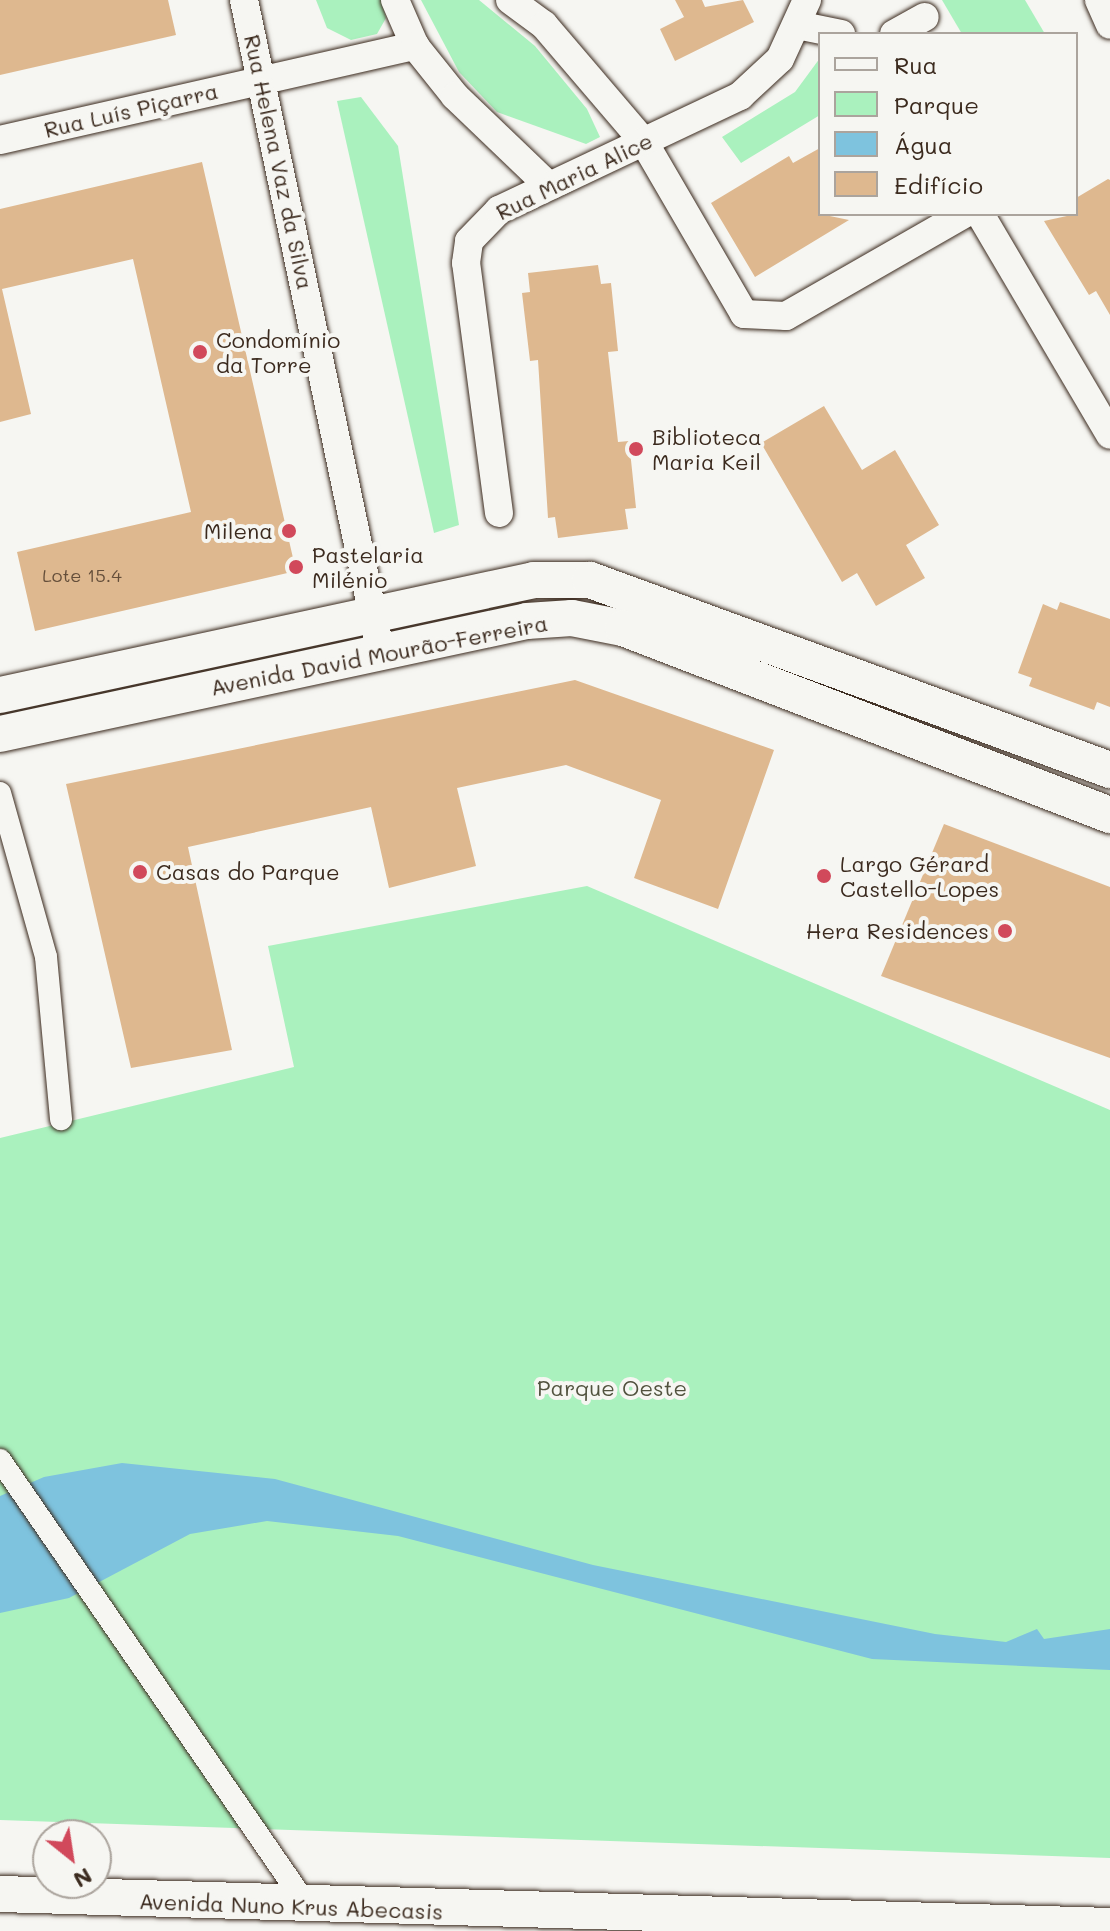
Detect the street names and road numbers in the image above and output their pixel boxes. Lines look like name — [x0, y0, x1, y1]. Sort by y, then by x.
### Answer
street label: Rua Helena Vaz da Silva — [239, 32, 319, 292]
street label: Rua Luís Piçarra — [41, 77, 221, 143]
street label: Rua Maria Alice — [492, 127, 656, 225]
street label: Avenida David Mourão-Ferreira — [208, 609, 550, 701]
street label: Avenida Nuno Krus Abecasis — [139, 1887, 443, 1925]

